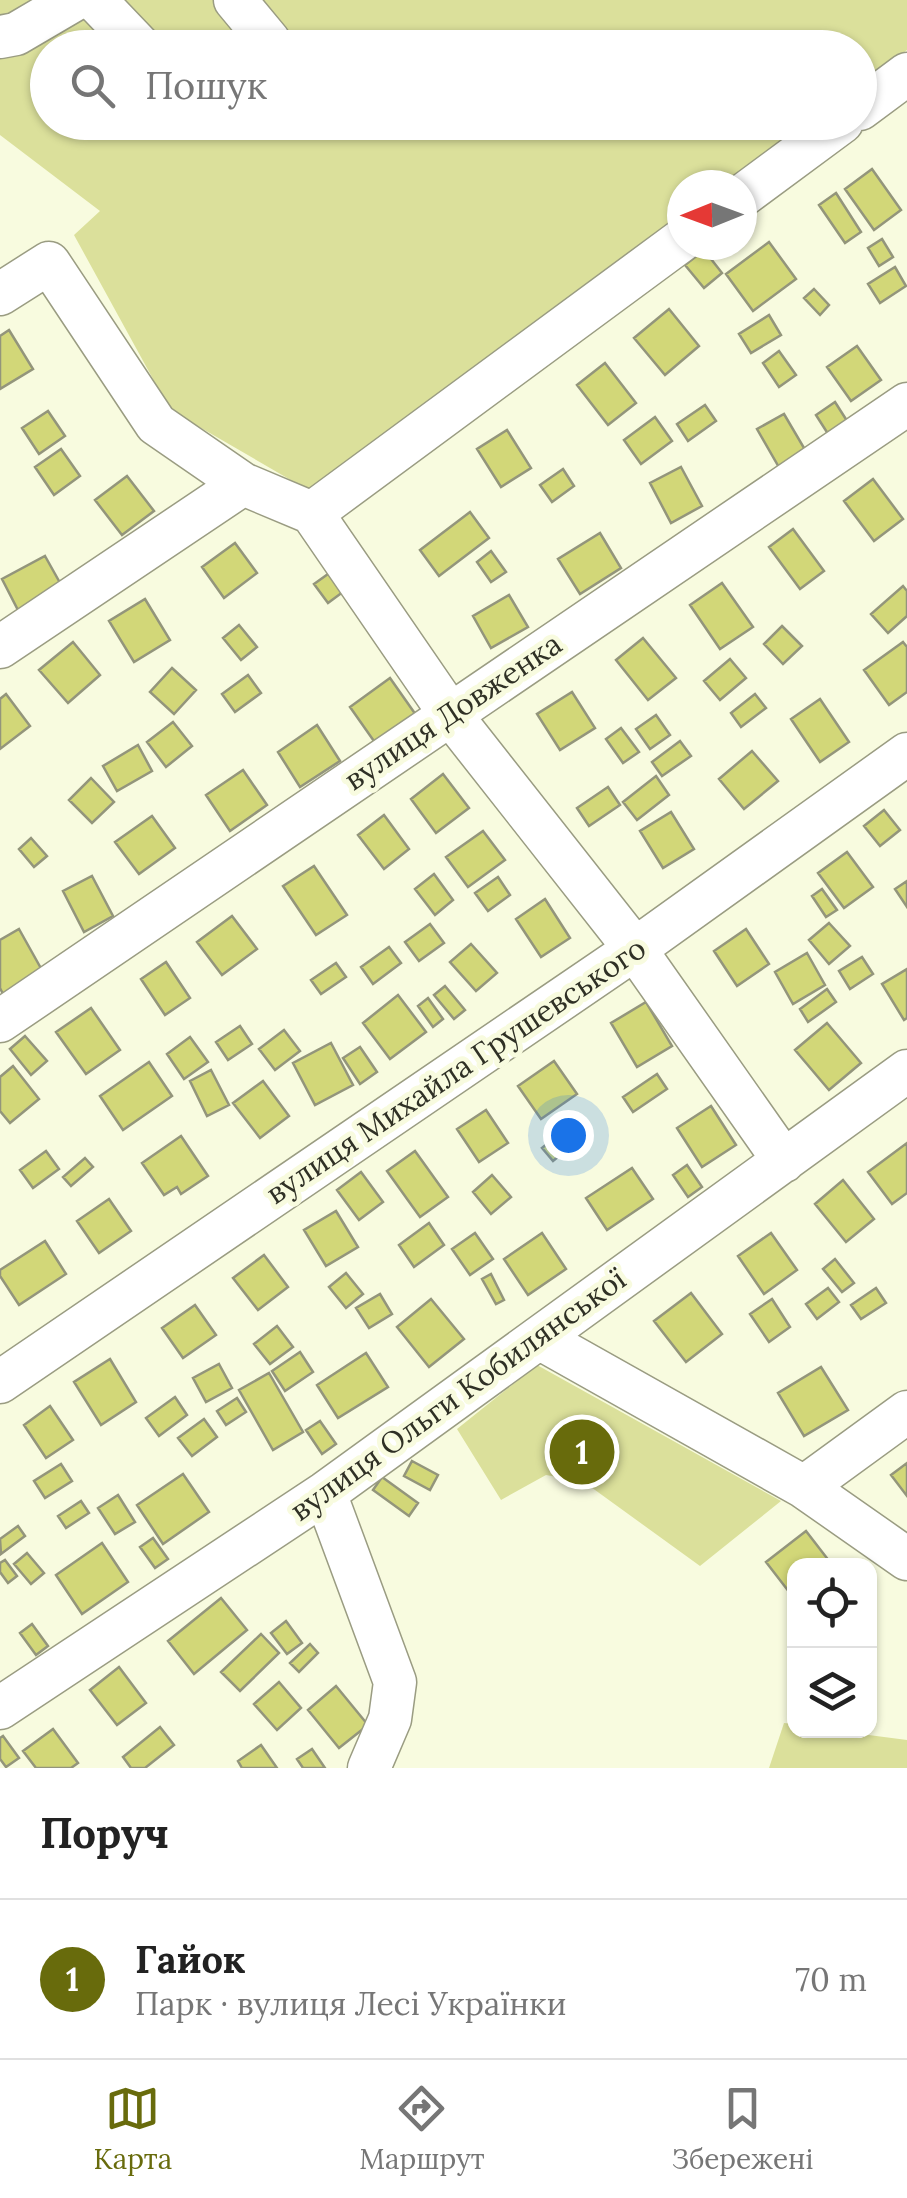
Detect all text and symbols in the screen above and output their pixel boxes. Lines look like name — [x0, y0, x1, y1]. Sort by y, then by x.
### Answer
search box — [30, 30, 877, 140]
icon: search — [65, 58, 120, 113]
text: Пошук — [145, 61, 267, 109]
north arrow — [667, 170, 757, 260]
street label: вулиця Довженка — [336, 624, 569, 799]
street label: вулиця Михайла Грушевського — [258, 928, 653, 1213]
your location — [543, 1110, 594, 1161]
street label: вулиця Ольги Кобилянської — [282, 1259, 634, 1530]
pin: 1 — [550, 1414, 614, 1490]
map controls — [787, 1558, 877, 1738]
button: locate — [787, 1558, 877, 1648]
button: layers — [787, 1648, 877, 1738]
text: Поруч — [40, 1806, 169, 1860]
text: Гайок — [135, 1935, 246, 1983]
text: 1 — [66, 1959, 79, 2000]
text: 70 m — [795, 1959, 867, 2000]
text: Парк · вулиця Лесі Українки — [135, 1983, 567, 2024]
tab: Карта — [94, 2081, 172, 2177]
tab: Маршрут — [359, 2081, 485, 2177]
tab: Збережені — [672, 2081, 813, 2177]

